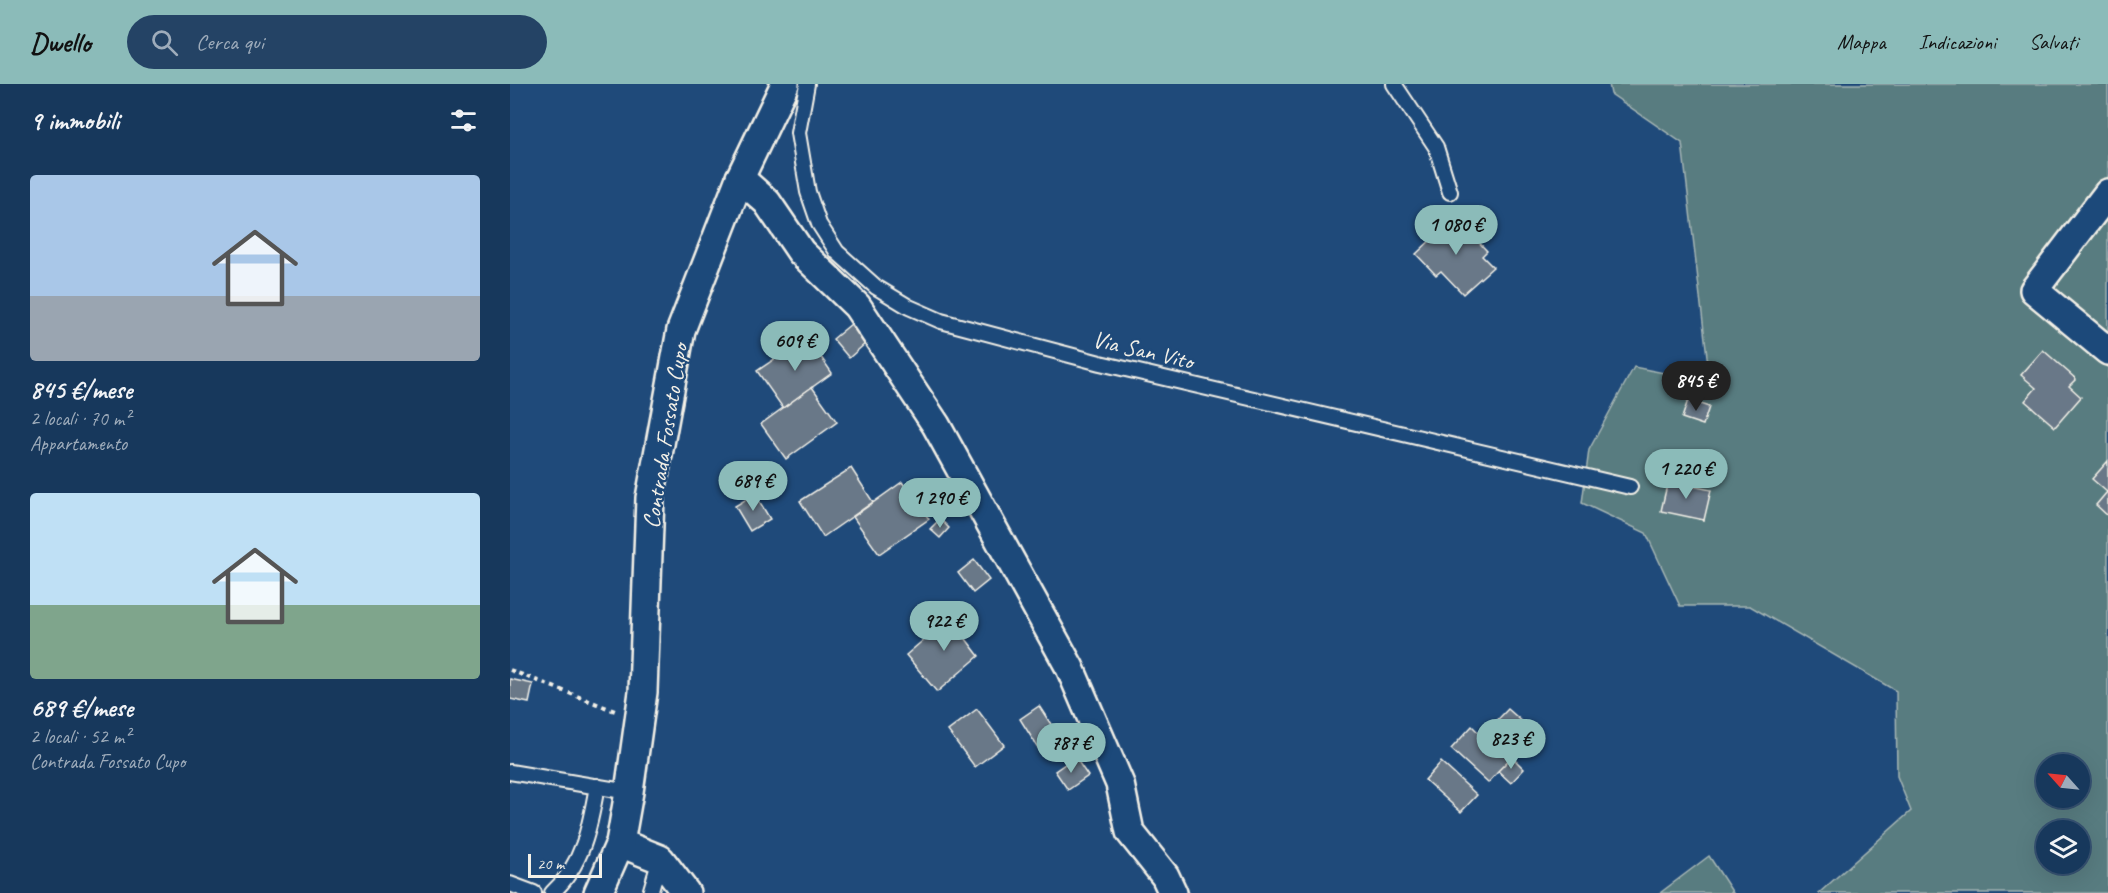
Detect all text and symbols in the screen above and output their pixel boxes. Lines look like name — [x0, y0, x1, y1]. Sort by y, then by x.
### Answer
search box — [127, 15, 547, 69]
text: Dwello — [30, 25, 91, 60]
icon: search — [148, 26, 181, 59]
text: Cerca qui — [196, 28, 264, 56]
text: Mappa — [1837, 29, 1886, 55]
text: Indicazioni — [1919, 29, 1996, 55]
text: Salvati — [2029, 29, 2078, 55]
text: 9 immobili — [30, 104, 119, 137]
icon: filters — [447, 104, 480, 137]
pin: 1 080 € — [1401, 205, 1511, 256]
text: 1 080 € — [1429, 212, 1483, 237]
icon: home — [201, 214, 309, 322]
pin: 609 € — [753, 321, 837, 372]
street label: Via San Vito — [1090, 324, 1199, 377]
text: 609 € — [774, 328, 816, 353]
street label: Contrada Fossato Cupo — [636, 339, 695, 530]
pin: 845 € — [1654, 361, 1738, 412]
text: 845 € — [1676, 368, 1716, 393]
text: 845 €/mese — [30, 373, 133, 406]
text: 2 locali · 70 m² — [30, 406, 130, 431]
text: Appartamento — [30, 431, 127, 456]
pin: 1 220 € — [1631, 449, 1741, 500]
text: 1 220 € — [1659, 456, 1713, 481]
pin: 689 € — [711, 461, 795, 512]
text: 689 € — [732, 468, 774, 493]
pin: 1 290 € — [885, 478, 995, 529]
text: 1 290 € — [913, 485, 967, 510]
icon: home — [201, 532, 309, 640]
pin: 922 € — [902, 601, 986, 652]
text: 922 € — [924, 608, 964, 633]
text: 689 €/mese — [30, 691, 133, 724]
pin: 823 € — [1469, 719, 1553, 770]
pin: 787 € — [1029, 723, 1113, 774]
text: 2 locali · 52 m² — [30, 724, 130, 749]
text: 823 € — [1491, 726, 1531, 751]
text: 787 € — [1051, 730, 1091, 755]
text: Contrada Fossato Cupo — [30, 749, 185, 774]
north arrow — [2036, 754, 2090, 808]
map controls — [2036, 754, 2090, 874]
button: layers — [2036, 820, 2090, 874]
scale bar — [528, 851, 602, 878]
text: 20 m — [537, 854, 564, 874]

